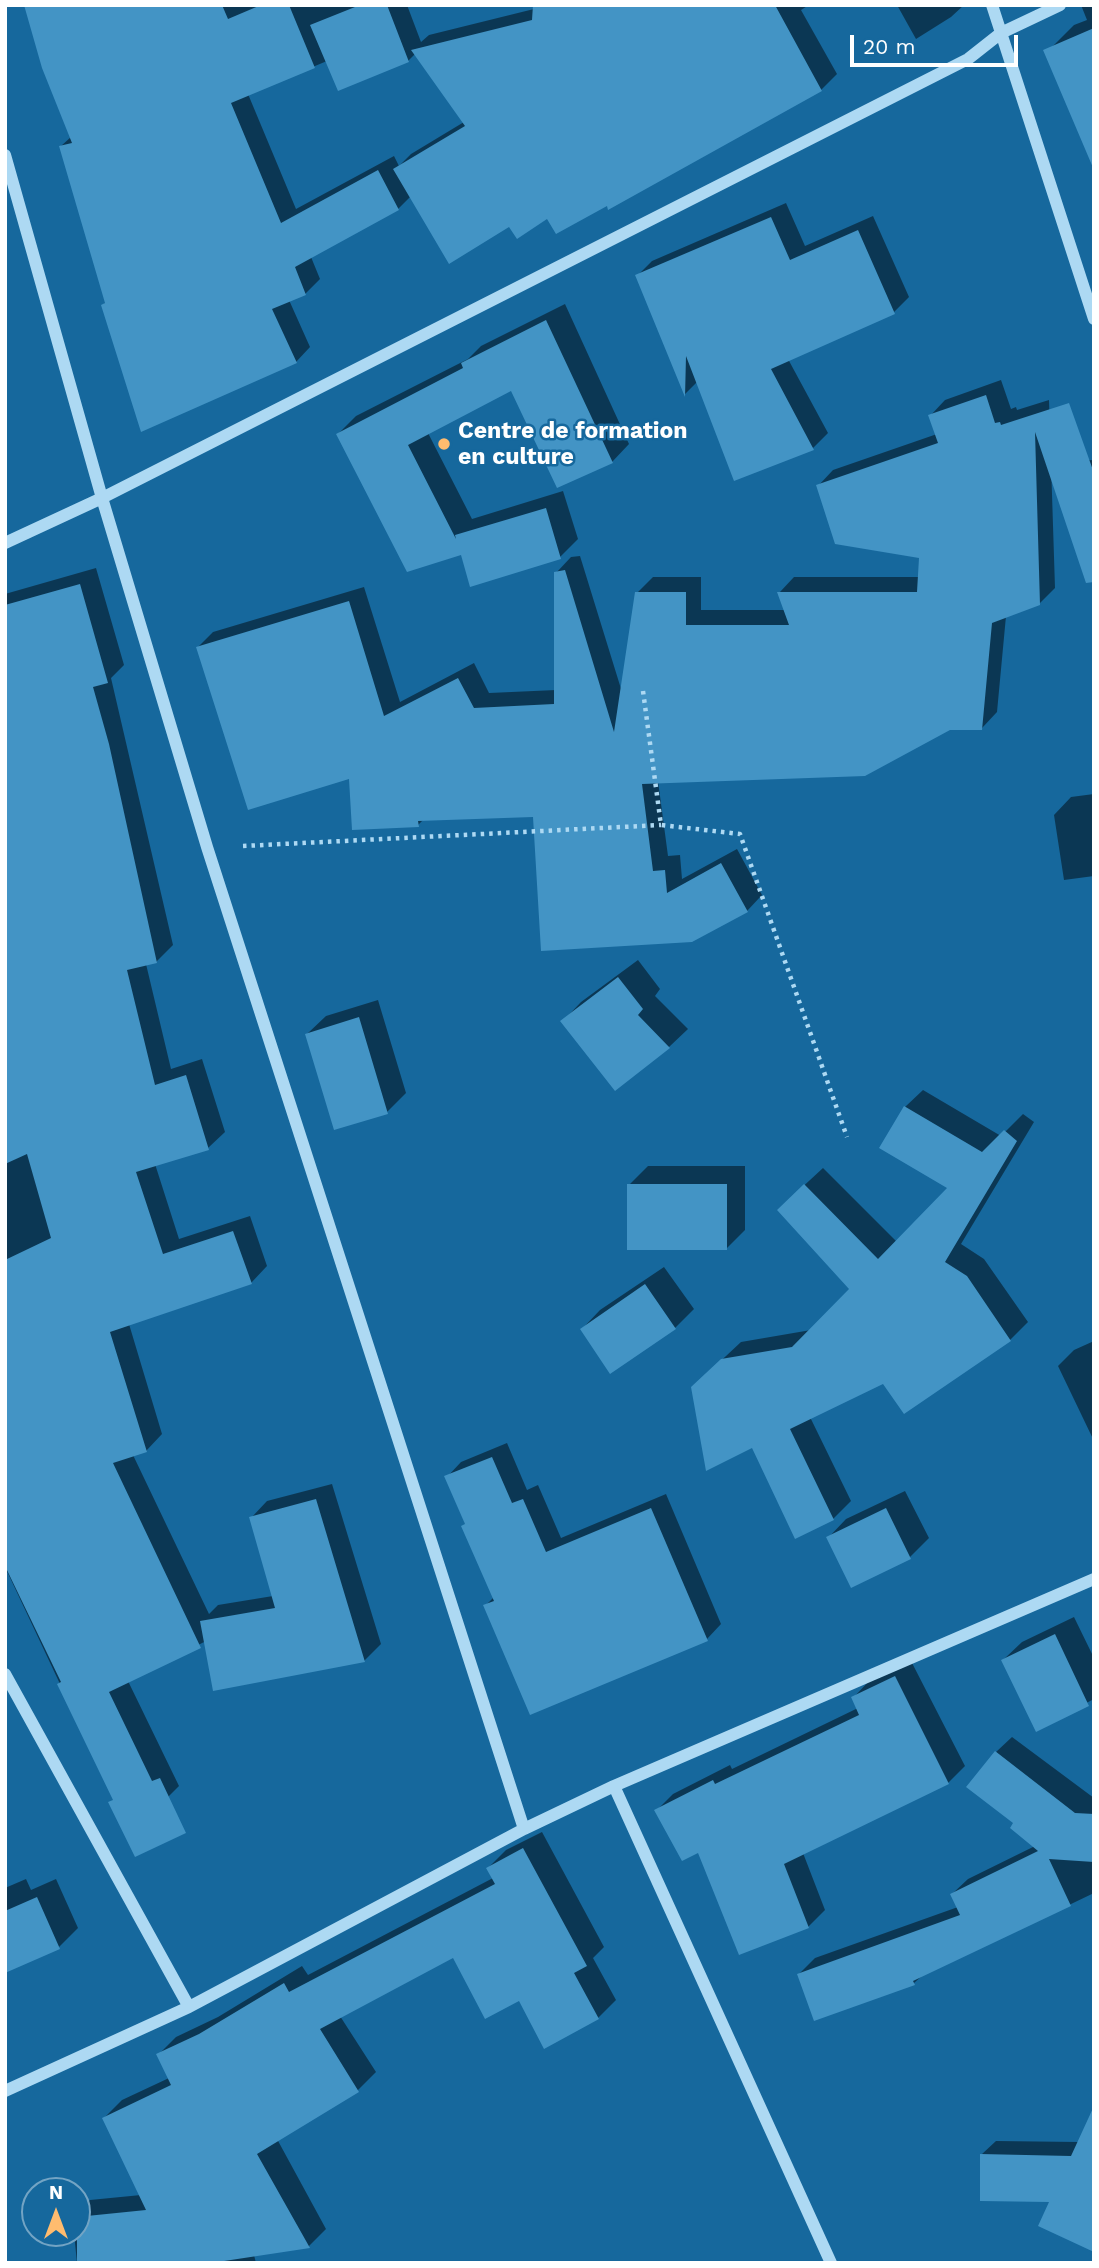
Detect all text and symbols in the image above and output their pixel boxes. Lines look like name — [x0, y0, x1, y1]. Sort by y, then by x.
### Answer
scale bar — [854, 21, 1022, 65]
text: 20 m — [863, 34, 915, 59]
place label: Centre de formation en culture — [458, 417, 688, 471]
marker: Centre de formation en culture — [436, 436, 452, 452]
north arrow — [21, 2177, 91, 2247]
text: N — [49, 2181, 63, 2204]

